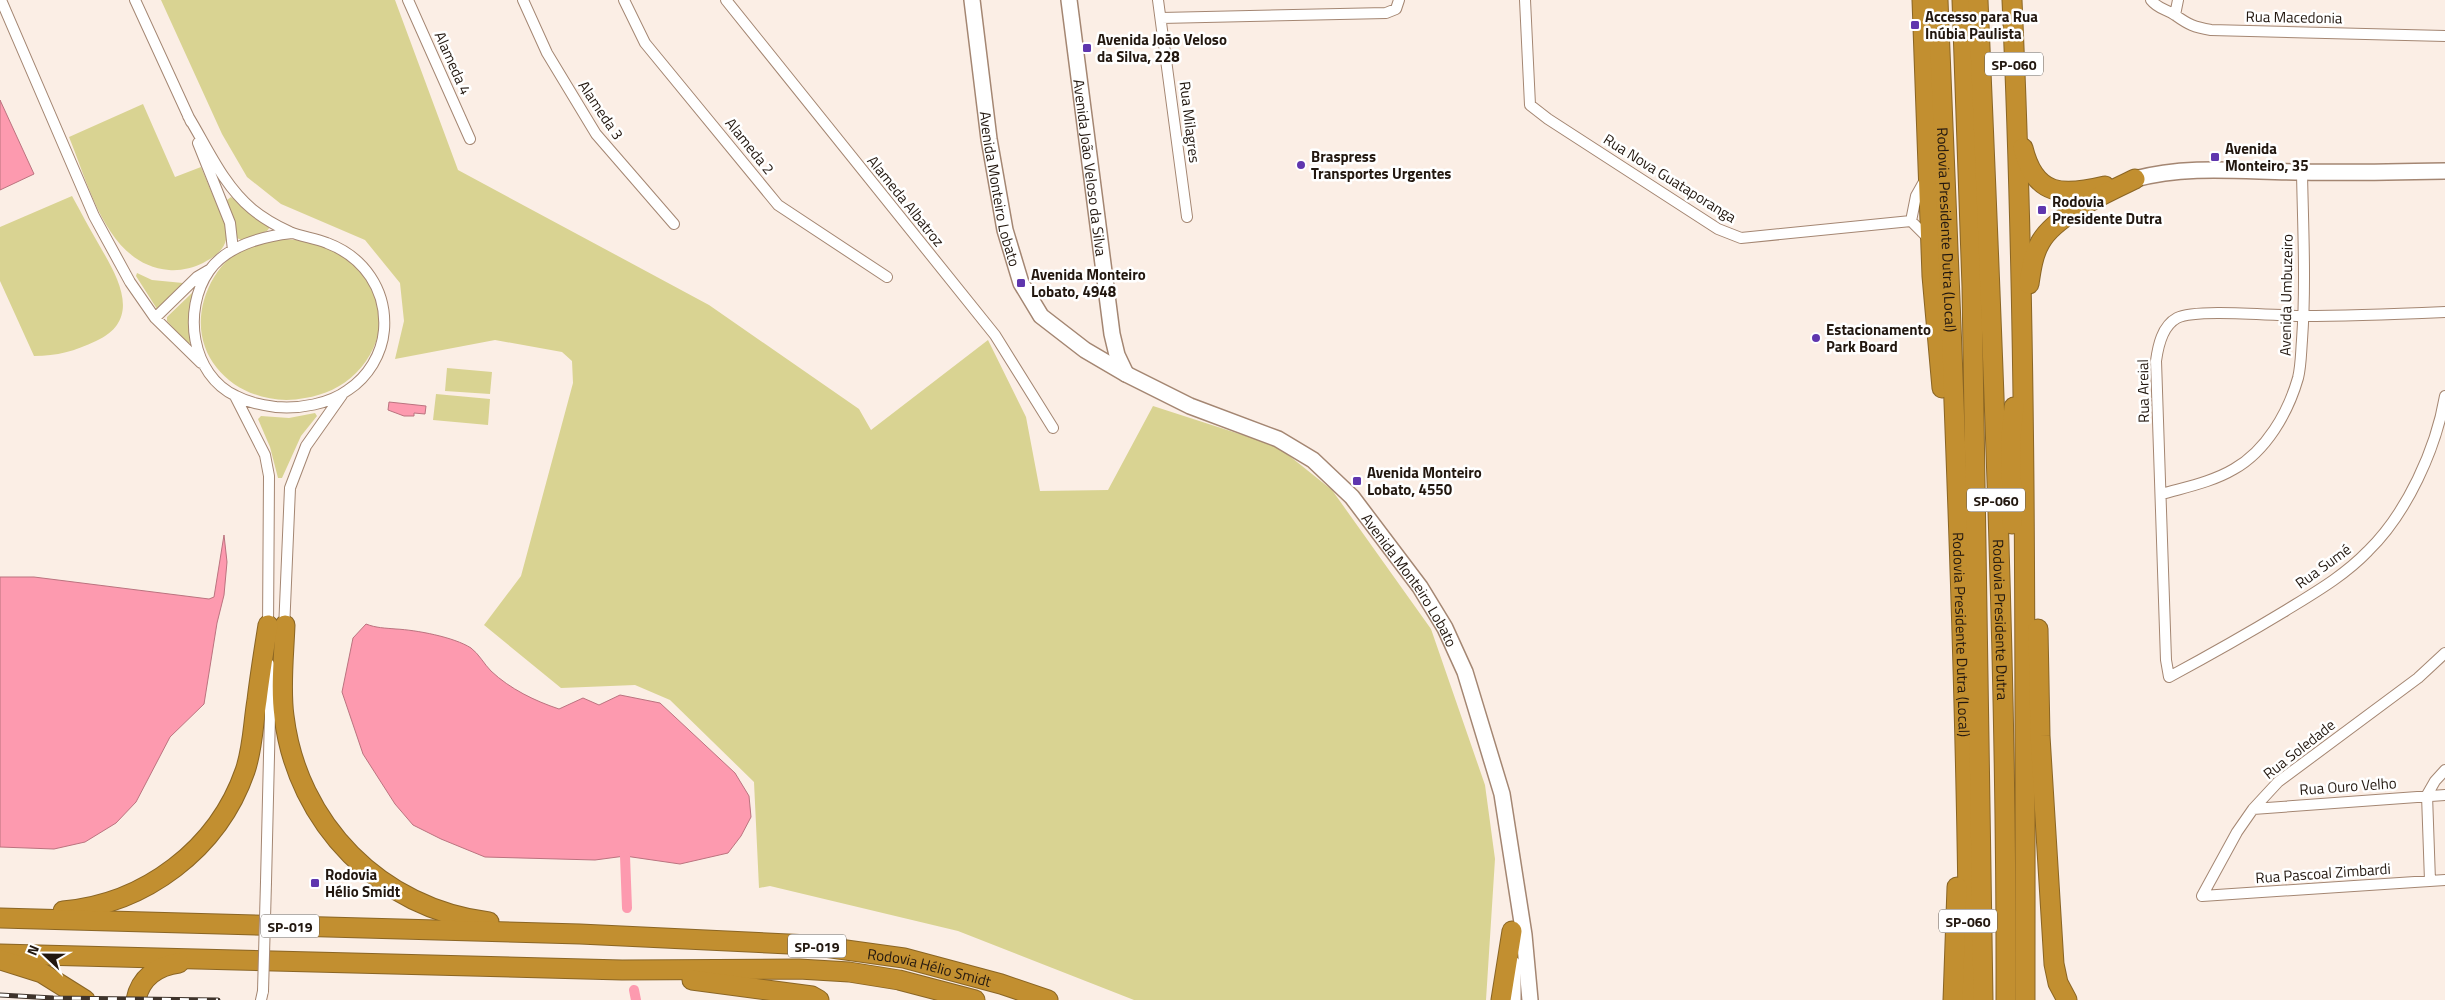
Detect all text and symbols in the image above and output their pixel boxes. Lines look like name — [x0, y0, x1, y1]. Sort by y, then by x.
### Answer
place label: Accesso para Rua Inúbia Paulista — [1925, 5, 2038, 45]
street label: Rua Macedonia — [2245, 5, 2343, 29]
marker: Accesso para Rua Inúbia Paulista — [1909, 19, 1921, 31]
street label: Alameda 4 — [429, 28, 477, 98]
place label: Avenida João Veloso da Silva, 228 — [1097, 28, 1227, 68]
marker: Avenida João Veloso da Silva, 228 — [1081, 42, 1093, 54]
road number: SP-060 — [1985, 52, 2043, 76]
street label: Alameda 3 — [573, 76, 629, 144]
street label: Avenida João Veloso da Silva — [1068, 78, 1113, 258]
street label: Rua Milagres — [1174, 80, 1206, 164]
street label: Avenida Monteiro Lobato — [974, 110, 1027, 269]
street label: Alameda 2 — [720, 113, 780, 179]
street label: Rodovia Presidente Dutra (Local) — [1932, 127, 1963, 333]
street label: Rua Nova Guataporanga — [1599, 128, 1741, 229]
place label: Avenida Monteiro, 35 — [2225, 137, 2309, 177]
place label: Braspress Transportes Urgentes — [1311, 145, 1451, 185]
street label: Alameda Albatroz — [862, 150, 950, 252]
marker: Avenida Monteiro, 35 — [2209, 151, 2221, 163]
marker: Braspress Transportes Urgentes — [1295, 159, 1307, 171]
place label: Rodovia Presidente Dutra — [2052, 190, 2163, 230]
marker: Rodovia Presidente Dutra — [2036, 204, 2048, 216]
street label: Avenida Umbuzeiro — [2273, 234, 2299, 356]
place label: Avenida Monteiro Lobato, 4948 — [1031, 263, 1146, 303]
marker: Avenida Monteiro Lobato, 4948 — [1015, 277, 1027, 289]
place label: Estacionamento Park Board — [1826, 318, 1931, 358]
marker: Estacionamento Park Board — [1810, 332, 1822, 344]
street label: Rua Areial — [2131, 359, 2155, 423]
place label: Avenida Monteiro Lobato, 4550 — [1367, 461, 1482, 501]
marker: Avenida Monteiro Lobato, 4550 — [1351, 475, 1363, 487]
road number: SP-060 — [1967, 488, 2025, 512]
street label: Avenida Monteiro Lobato — [1356, 508, 1464, 651]
street label: Rodovia Presidente Dutra (Local) — [1947, 532, 1976, 737]
street label: Rua Sumé — [2290, 538, 2356, 594]
street label: Rodovia Presidente Dutra — [1987, 539, 2015, 701]
street label: Rua Soledade — [2258, 713, 2340, 785]
street label: Rua Ouro Velho — [2299, 771, 2397, 801]
street label: Rua Pascoal Zimbardi — [2255, 857, 2391, 889]
place label: Rodovia Hélio Smidt — [325, 863, 401, 903]
marker: Rodovia Hélio Smidt — [309, 877, 321, 889]
road number: SP-060 — [1939, 909, 1997, 932]
road number: SP-019 — [261, 914, 319, 938]
north arrow — [20, 930, 70, 980]
road number: SP-019 — [788, 934, 846, 958]
text: N — [21, 942, 44, 958]
street label: Rodovia Hélio Smidt — [866, 942, 995, 993]

